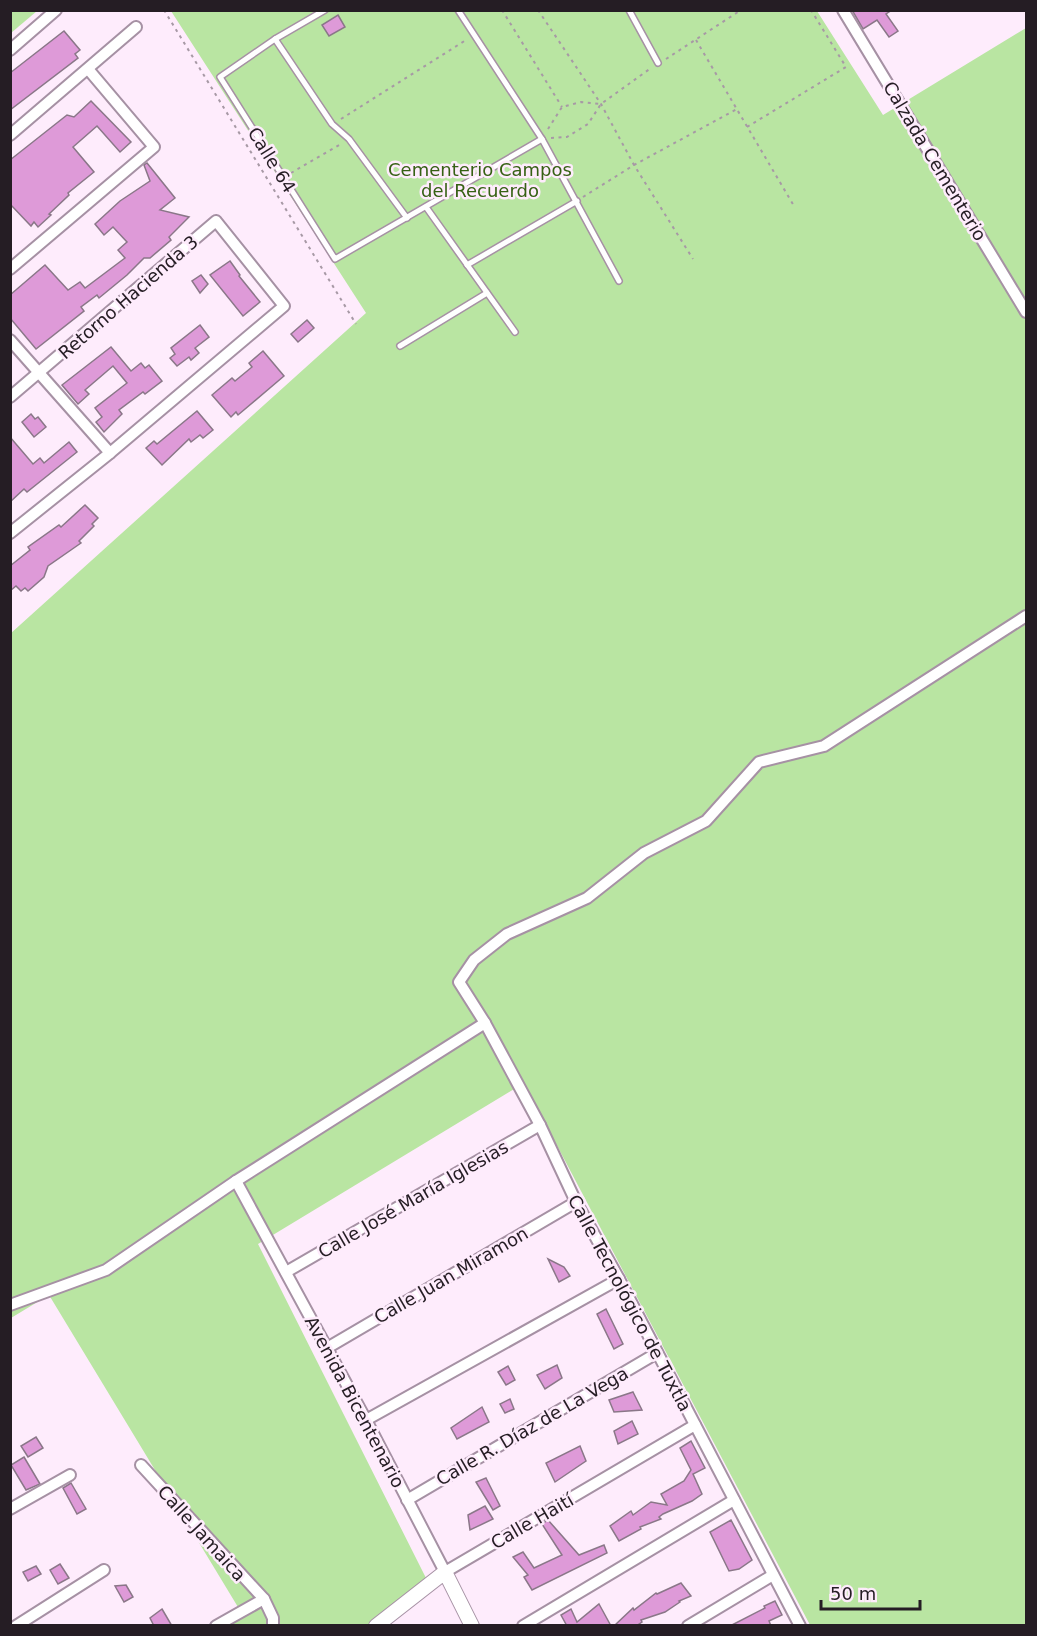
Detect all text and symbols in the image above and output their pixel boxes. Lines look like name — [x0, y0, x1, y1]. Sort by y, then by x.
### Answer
street label: Calzada Cementerio — [879, 77, 991, 245]
street label: Calle 64 — [244, 123, 300, 197]
park label: Cementerio Campos del Recuerdo — [388, 159, 572, 201]
street label: Retorno Hacienda 3 — [54, 231, 202, 363]
street label: Calle José María Iglesias — [314, 1136, 512, 1262]
street label: Calle Tecnológico de Tuxtla — [564, 1191, 696, 1415]
street label: Calle Juan Miramon — [370, 1222, 532, 1328]
street label: Avenida Bicentenario — [301, 1313, 409, 1491]
street label: Calle R. Díaz de La Vega — [432, 1362, 632, 1490]
street label: Calle Jamaica — [154, 1481, 250, 1585]
street label: Calle Haití — [487, 1488, 578, 1553]
scale bar — [821, 1573, 920, 1611]
text: 50 m — [830, 1583, 876, 1604]

